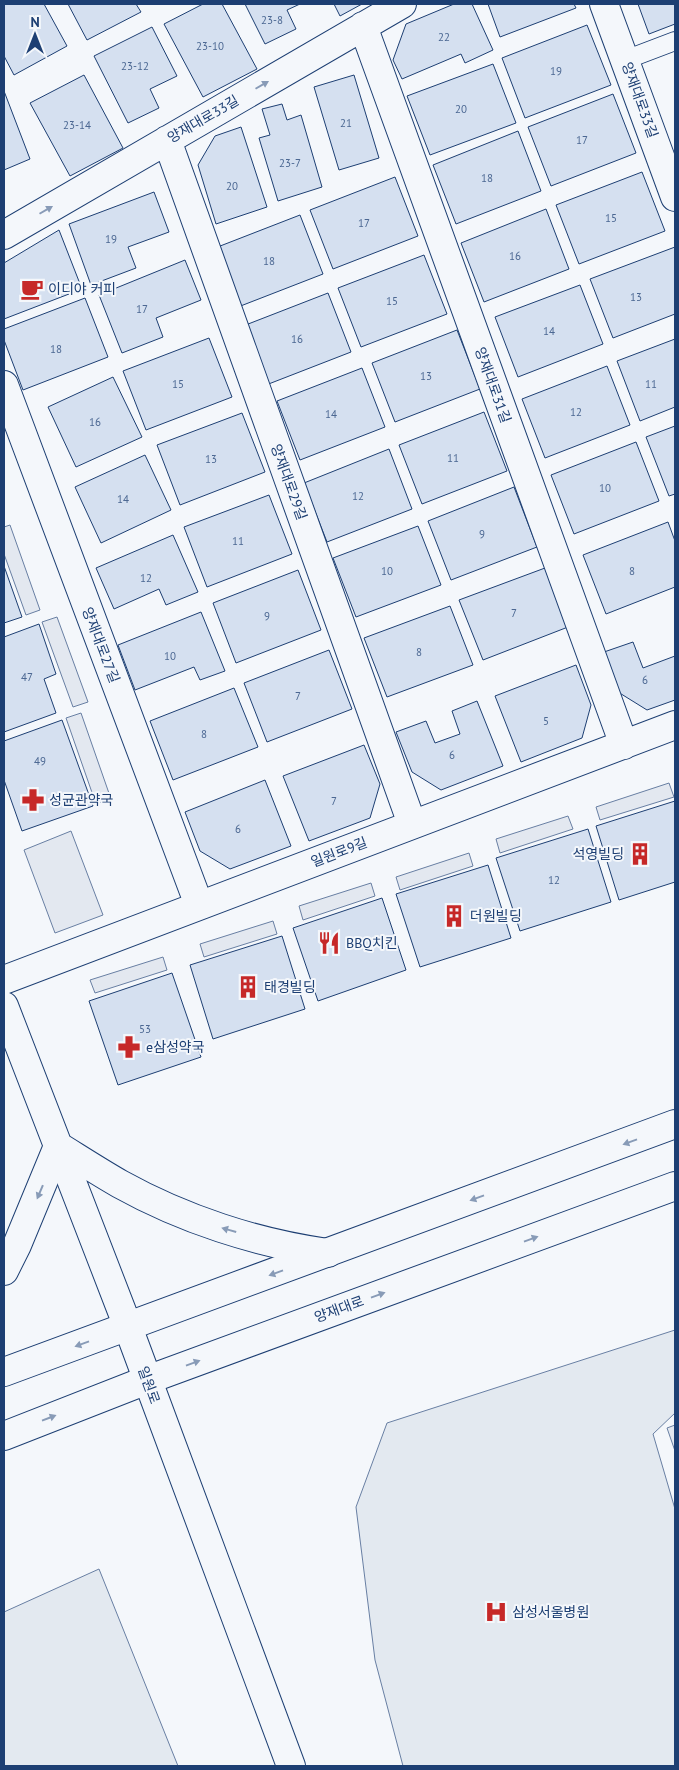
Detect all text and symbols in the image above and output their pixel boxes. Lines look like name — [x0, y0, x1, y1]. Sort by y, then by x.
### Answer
north arrow — [10, 10, 60, 60]
text: N — [30, 13, 40, 31]
house number: 23-8 — [261, 13, 283, 27]
house number: 22 — [438, 30, 450, 44]
house number: 23-10 — [196, 39, 224, 53]
house number: 23-12 — [121, 59, 149, 73]
street label: 양재대로33길 — [618, 59, 662, 141]
house number: 19 — [550, 64, 562, 78]
one-way arrow — [255, 80, 269, 89]
street label: 양재대로33길 — [164, 91, 242, 147]
house number: 20 — [455, 102, 467, 116]
house number: 21 — [340, 116, 352, 130]
house number: 23-14 — [63, 118, 91, 132]
house number: 17 — [576, 133, 588, 147]
house number: 23-7 — [279, 156, 301, 170]
house number: 18 — [481, 171, 493, 185]
house number: 20 — [226, 179, 238, 193]
one-way arrow — [39, 206, 52, 215]
house number: 15 — [605, 211, 617, 225]
house number: 17 — [358, 216, 370, 230]
house number: 19 — [105, 232, 117, 246]
house number: 16 — [509, 249, 521, 263]
house number: 18 — [263, 254, 275, 268]
cafe icon: 이디야 커피 — [19, 276, 45, 302]
place label: 이디야 커피 — [48, 280, 116, 298]
house number: 13 — [630, 290, 642, 304]
house number: 15 — [386, 294, 398, 308]
house number: 17 — [136, 302, 148, 316]
house number: 14 — [543, 324, 555, 338]
house number: 16 — [291, 332, 303, 346]
house number: 18 — [50, 342, 62, 356]
street label: 양재대로31길 — [471, 344, 515, 426]
house number: 13 — [420, 369, 432, 383]
house number: 15 — [172, 377, 184, 391]
house number: 11 — [645, 377, 657, 391]
house number: 12 — [570, 405, 582, 419]
house number: 14 — [325, 407, 337, 421]
house number: 16 — [89, 415, 101, 429]
street label: 양재대로29길 — [267, 441, 311, 523]
house number: 11 — [447, 451, 459, 465]
house number: 13 — [205, 452, 217, 466]
house number: 10 — [599, 481, 611, 495]
house number: 12 — [352, 489, 364, 503]
house number: 14 — [117, 492, 129, 506]
house number: 9 — [479, 527, 485, 541]
house number: 11 — [232, 534, 244, 548]
house number: 10 — [381, 564, 393, 578]
house number: 8 — [629, 564, 635, 578]
house number: 12 — [140, 571, 152, 585]
street label: 양재대로27길 — [78, 605, 124, 685]
house number: 7 — [511, 606, 517, 620]
house number: 9 — [264, 609, 270, 623]
house number: 8 — [416, 645, 422, 659]
house number: 10 — [164, 649, 176, 663]
house number: 47 — [21, 670, 33, 684]
house number: 6 — [642, 673, 648, 687]
house number: 7 — [295, 689, 301, 703]
house number: 5 — [543, 714, 549, 728]
house number: 8 — [201, 727, 207, 741]
house number: 6 — [449, 748, 455, 762]
house number: 49 — [34, 754, 46, 768]
pharmacy icon: 성균관약국 — [20, 787, 46, 813]
place label: 성균관약국 — [49, 791, 114, 809]
house number: 7 — [331, 794, 337, 808]
house number: 6 — [235, 822, 241, 836]
street label: 일원로9길 — [308, 833, 370, 871]
building icon: 석영빌딩 — [627, 841, 653, 867]
place label: 석영빌딩 — [572, 845, 624, 863]
house number: 12 — [548, 873, 560, 887]
building icon: 더원빌딩 — [441, 903, 467, 929]
place label: 더원빌딩 — [470, 907, 522, 925]
restaurant icon: BBQ치킨 — [316, 930, 342, 956]
place label: BBQ치킨 — [346, 934, 398, 952]
building icon: 태경빌딩 — [235, 974, 261, 1000]
place label: 태경빌딩 — [264, 978, 316, 996]
house number: 53 — [139, 1022, 151, 1036]
pharmacy icon: e삼성약국 — [116, 1034, 142, 1060]
place label: e삼성약국 — [146, 1038, 205, 1056]
one-way arrow — [622, 1138, 637, 1146]
one-way arrow — [35, 1184, 43, 1199]
one-way arrow — [470, 1195, 485, 1202]
one-way arrow — [222, 1226, 237, 1234]
one-way arrow — [523, 1235, 538, 1242]
one-way arrow — [268, 1270, 283, 1277]
one-way arrow — [371, 1291, 386, 1299]
street label: 양재대로 — [312, 1292, 366, 1326]
one-way arrow — [74, 1341, 89, 1348]
one-way arrow — [185, 1359, 200, 1366]
street label: 일원로 — [134, 1364, 164, 1406]
one-way arrow — [42, 1414, 57, 1422]
hospital icon: 삼성서울병원 — [483, 1599, 509, 1625]
place label: 삼성서울병원 — [512, 1603, 589, 1621]

